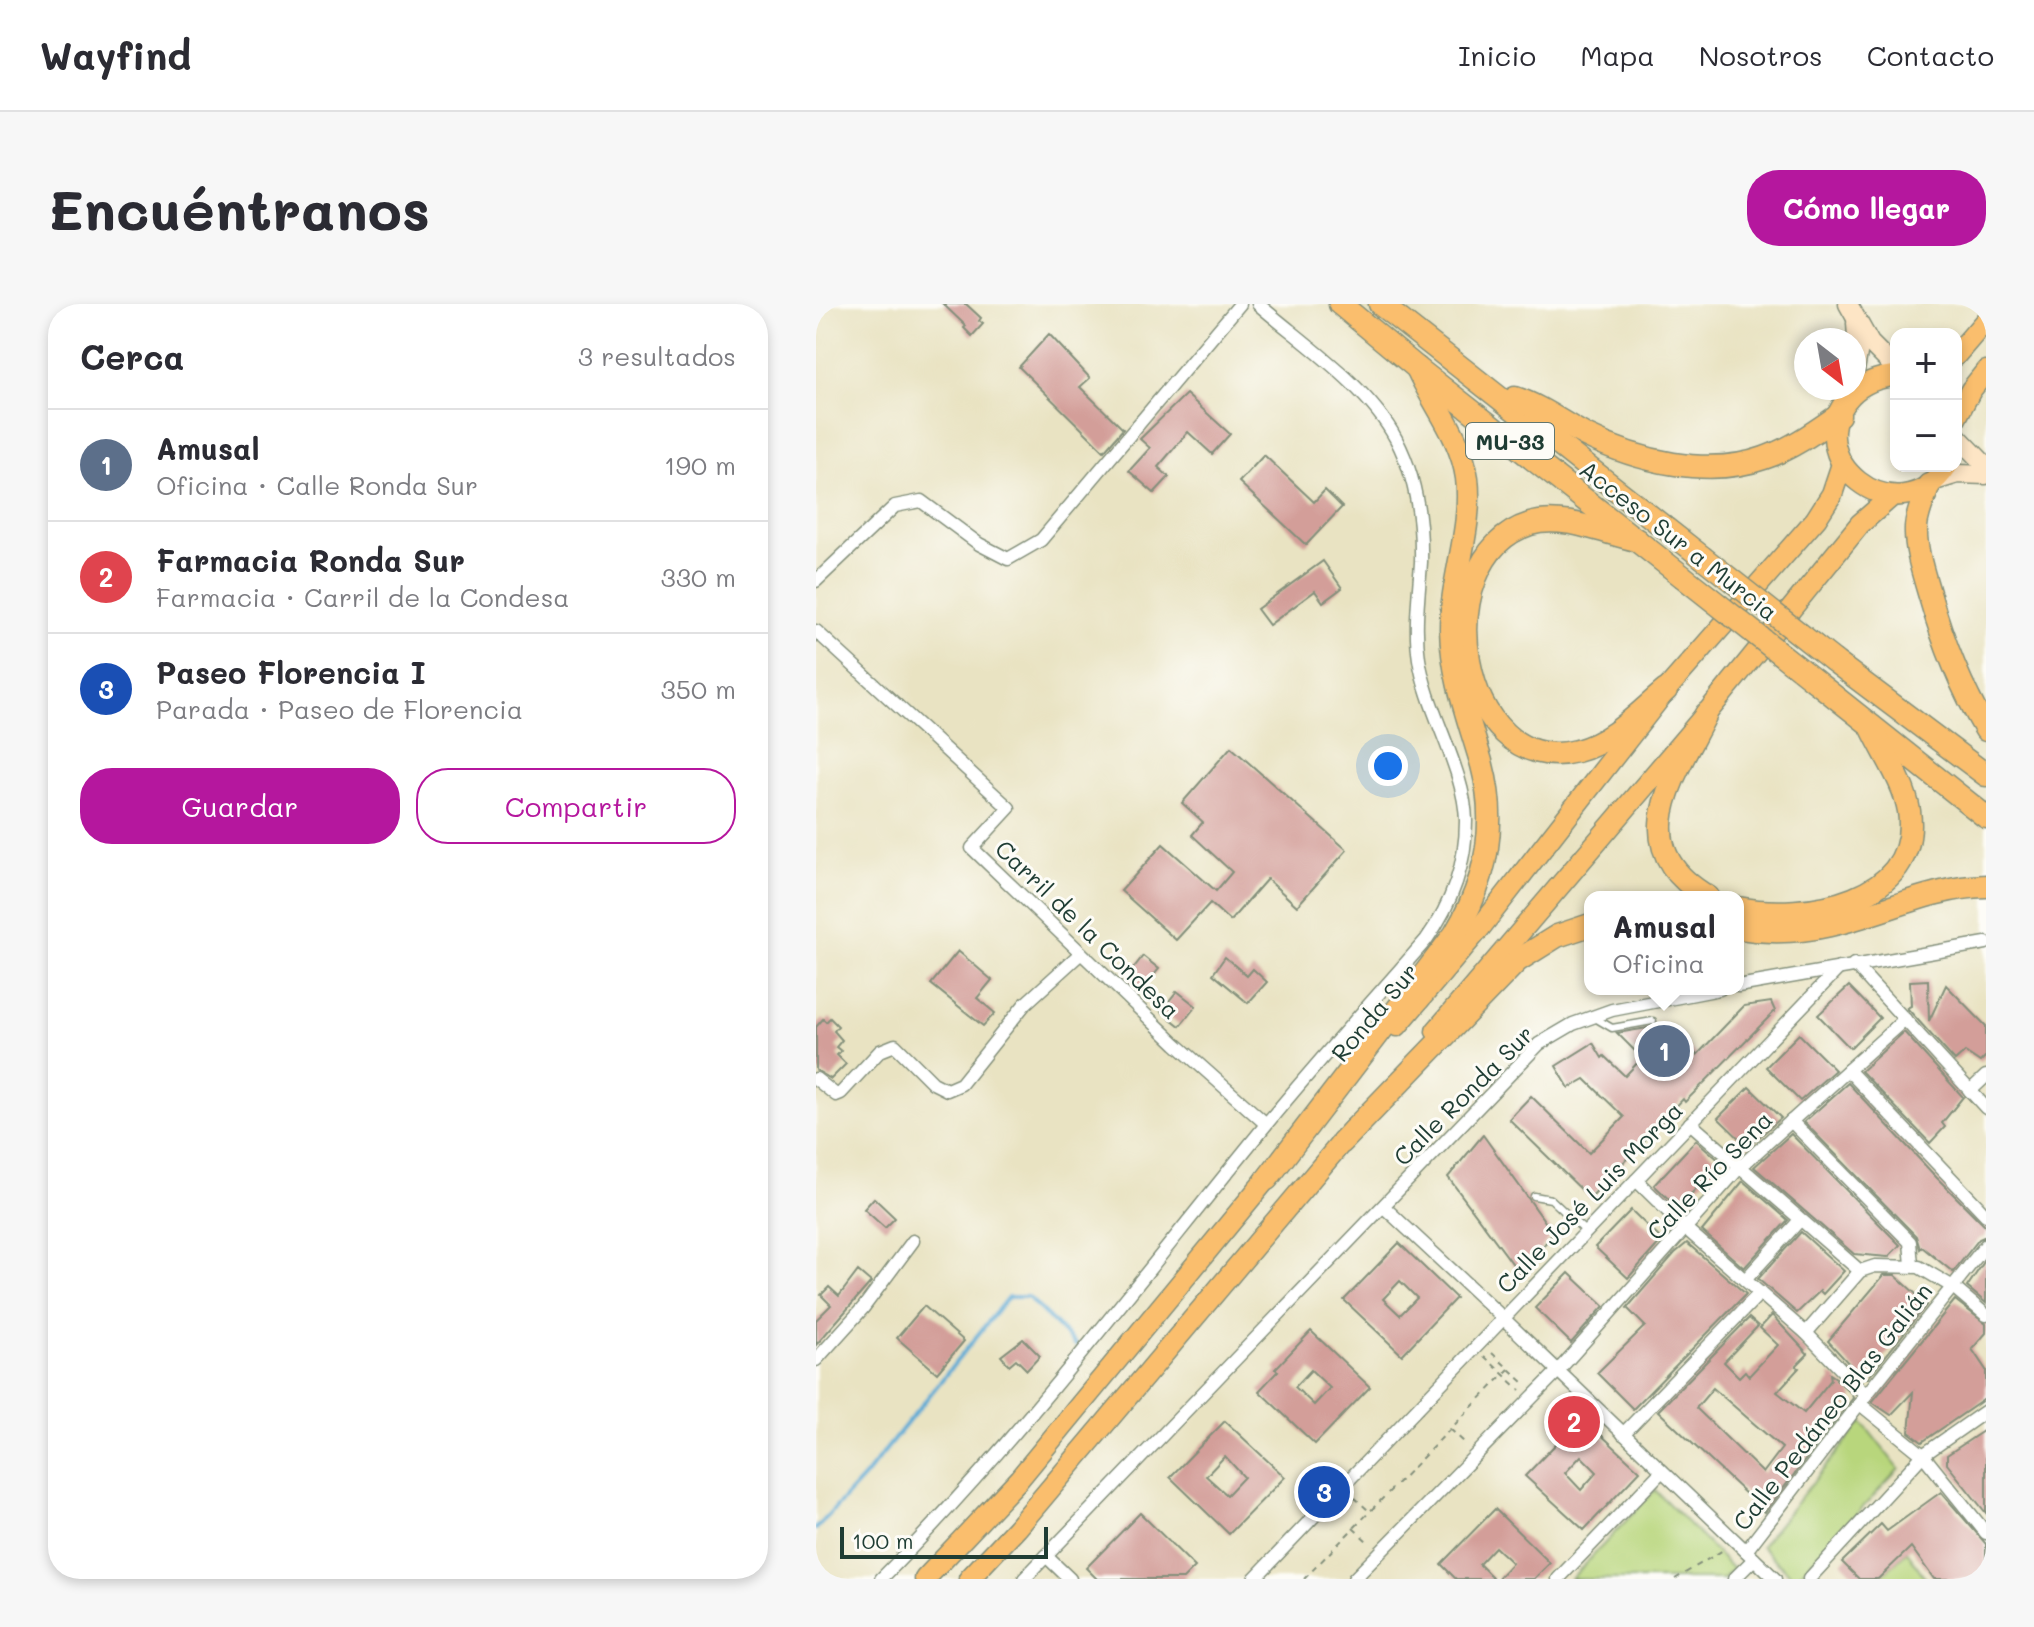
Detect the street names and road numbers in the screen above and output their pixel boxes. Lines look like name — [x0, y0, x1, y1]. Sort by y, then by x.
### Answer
road number: MU-33 — [1466, 423, 1554, 459]
street label: Acceso Sur a Murcia — [1574, 453, 1784, 627]
street label: Carril de la Condesa — [989, 833, 1187, 1025]
street label: Ronda Sur — [1324, 956, 1424, 1068]
street label: Calle Ronda Sur — [1386, 1018, 1540, 1172]
street label: Calle José Luis Morga — [1489, 1095, 1689, 1299]
street label: Calle Río Sena — [1639, 1104, 1779, 1246]
street label: Calle Pedáneo Blas Galián — [1726, 1276, 1938, 1536]

